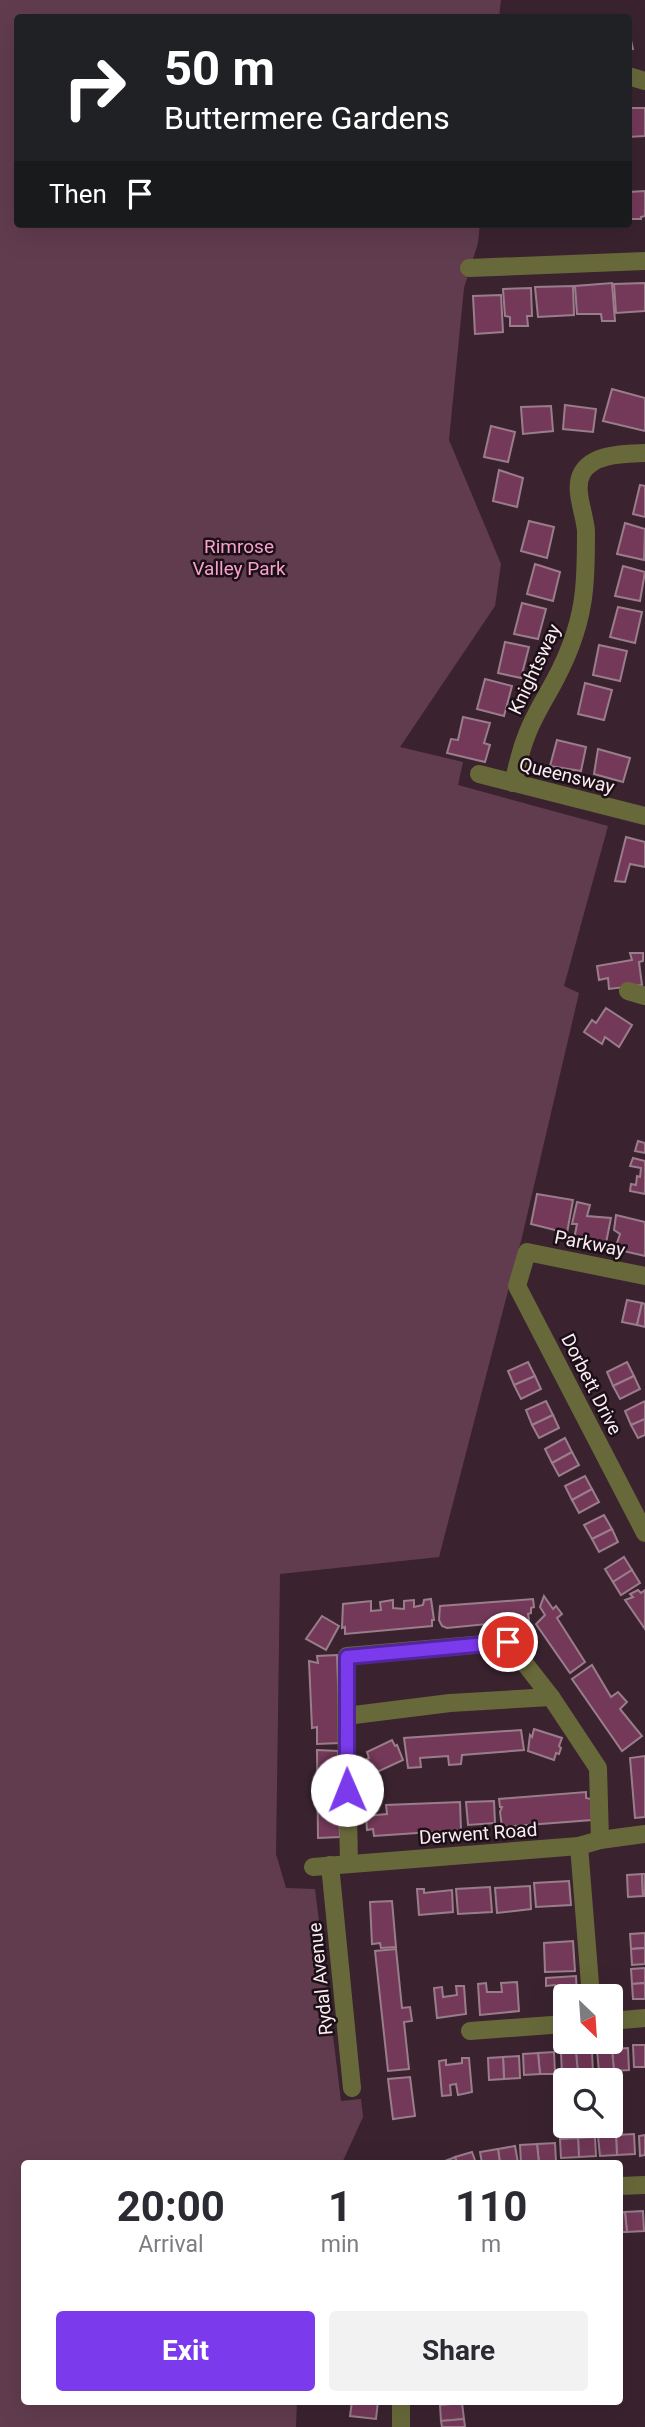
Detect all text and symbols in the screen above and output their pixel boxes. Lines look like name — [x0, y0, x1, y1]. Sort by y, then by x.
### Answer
text: 50 m — [164, 40, 275, 97]
icon: right — [49, 42, 140, 133]
text: Buttermere Gardens — [164, 99, 450, 137]
icon: arrive — [121, 175, 159, 213]
text: Then — [49, 179, 107, 209]
park label: Rimrose Valley Park — [192, 535, 286, 580]
street label: Knightsway — [503, 620, 565, 718]
street label: Queensway — [517, 753, 617, 798]
street label: Parkway — [552, 1225, 627, 1262]
street label: Dorbett Drive — [556, 1330, 627, 1439]
pin — [478, 1612, 538, 1672]
icon: arrive — [489, 1623, 527, 1661]
position arrow — [310, 1753, 384, 1827]
street label: Derwent Road — [418, 1818, 538, 1849]
street label: Rydal Avenue — [303, 1922, 338, 2036]
north arrow — [553, 1984, 623, 2054]
map controls — [553, 1984, 623, 2138]
button: search — [553, 2068, 623, 2138]
text: 20:00 — [117, 2182, 225, 2231]
text: 1 — [328, 2182, 352, 2231]
text: 110 — [455, 2182, 527, 2231]
text: Arrival — [138, 2231, 204, 2258]
text: min — [321, 2231, 359, 2258]
text: m — [481, 2231, 501, 2258]
button: Exit — [56, 2311, 315, 2391]
button: Share — [329, 2311, 588, 2391]

